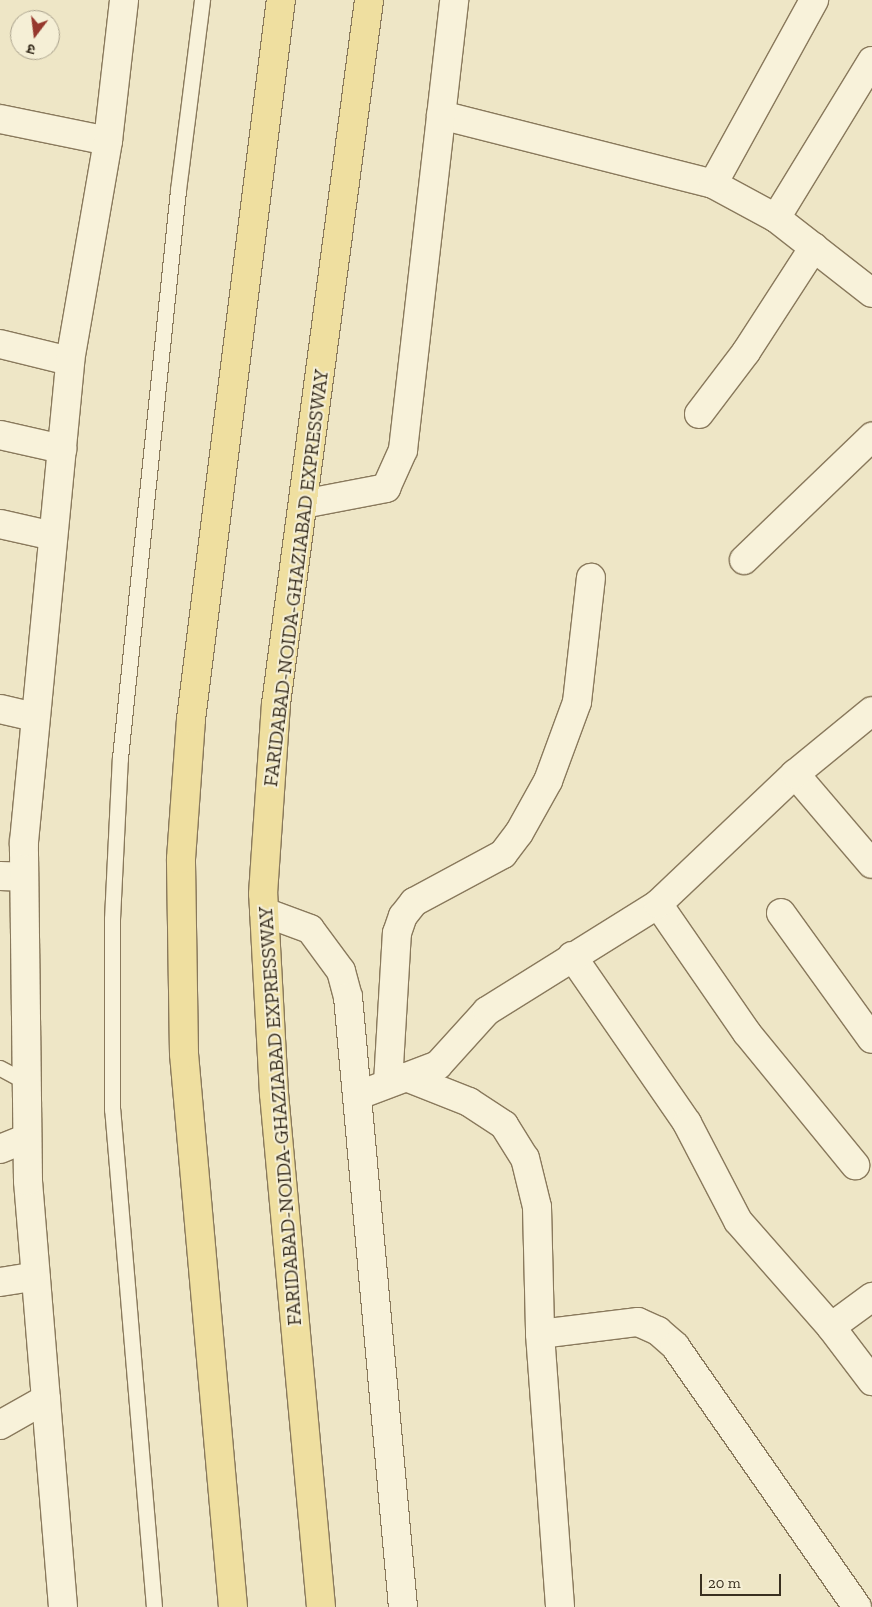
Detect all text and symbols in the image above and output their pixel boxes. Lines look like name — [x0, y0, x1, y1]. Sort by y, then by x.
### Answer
north arrow — [10, 10, 60, 60]
text: उ — [25, 40, 37, 58]
street label: FARIDABAD-NOIDA-GHAZIABAD EXPRESSWAY — [258, 368, 334, 788]
street label: FARIDABAD-NOIDA-GHAZIABAD EXPRESSWAY — [253, 906, 307, 1326]
scale bar — [702, 1564, 783, 1596]
text: 20 m — [708, 1574, 741, 1592]

